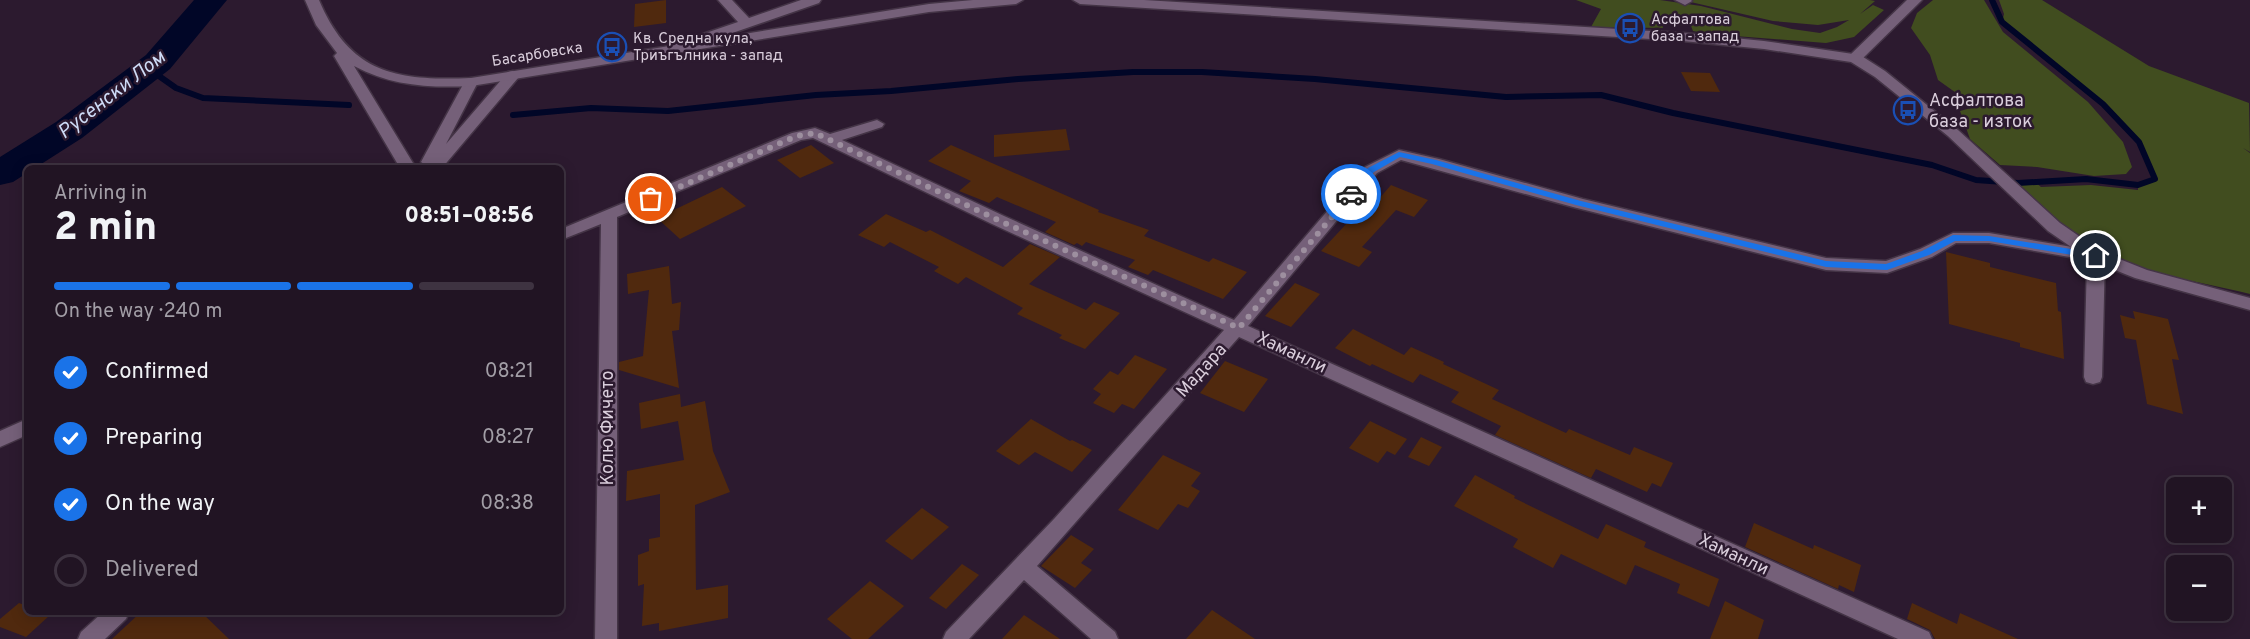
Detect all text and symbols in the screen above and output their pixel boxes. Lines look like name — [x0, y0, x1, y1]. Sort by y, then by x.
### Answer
place label: Асфалтова база - запад — [1651, 11, 1739, 47]
bus stop icon: Асфалтова база - запад — [1614, 12, 1646, 44]
place label: Кв. Средна кула, Триъгълника - запад — [633, 30, 783, 66]
bus stop icon: Кв. Средна кула, Триъгълника - запад — [596, 31, 628, 63]
street label: Басарбовска — [491, 39, 584, 72]
water label: Русенски Лом — [53, 45, 172, 146]
place label: Асфалтова база - изток — [1929, 90, 2032, 134]
bus stop icon: Асфалтова база - изток — [1892, 94, 1924, 126]
courier — [1321, 164, 1381, 224]
pin — [625, 173, 676, 224]
icon: car — [1335, 178, 1368, 211]
text: Arriving in — [54, 181, 147, 207]
icon: bag — [634, 182, 667, 215]
text: 08:51–08:56 — [405, 203, 534, 230]
text: 2 min — [54, 205, 157, 254]
pin — [2070, 230, 2121, 281]
icon: home — [2079, 239, 2112, 272]
text: On the way · 240 m — [54, 299, 222, 325]
street label: Хаманли — [1253, 327, 1330, 380]
street label: Мадара — [1172, 339, 1232, 403]
icon: check — [54, 356, 87, 389]
text: Confirmed — [105, 359, 209, 386]
text: 08:21 — [485, 359, 534, 385]
street label: Колю Фичето — [597, 371, 620, 485]
icon: check — [54, 422, 87, 455]
text: Preparing — [105, 425, 203, 452]
text: 08:27 — [482, 425, 534, 451]
map controls — [2166, 477, 2232, 621]
button: + — [2166, 477, 2232, 543]
icon: check — [54, 488, 87, 521]
text: On the way — [105, 491, 215, 518]
text: 08:38 — [480, 491, 534, 517]
street label: Хаманли — [1695, 529, 1772, 582]
button: − — [2166, 555, 2232, 621]
text: Delivered — [105, 557, 199, 584]

